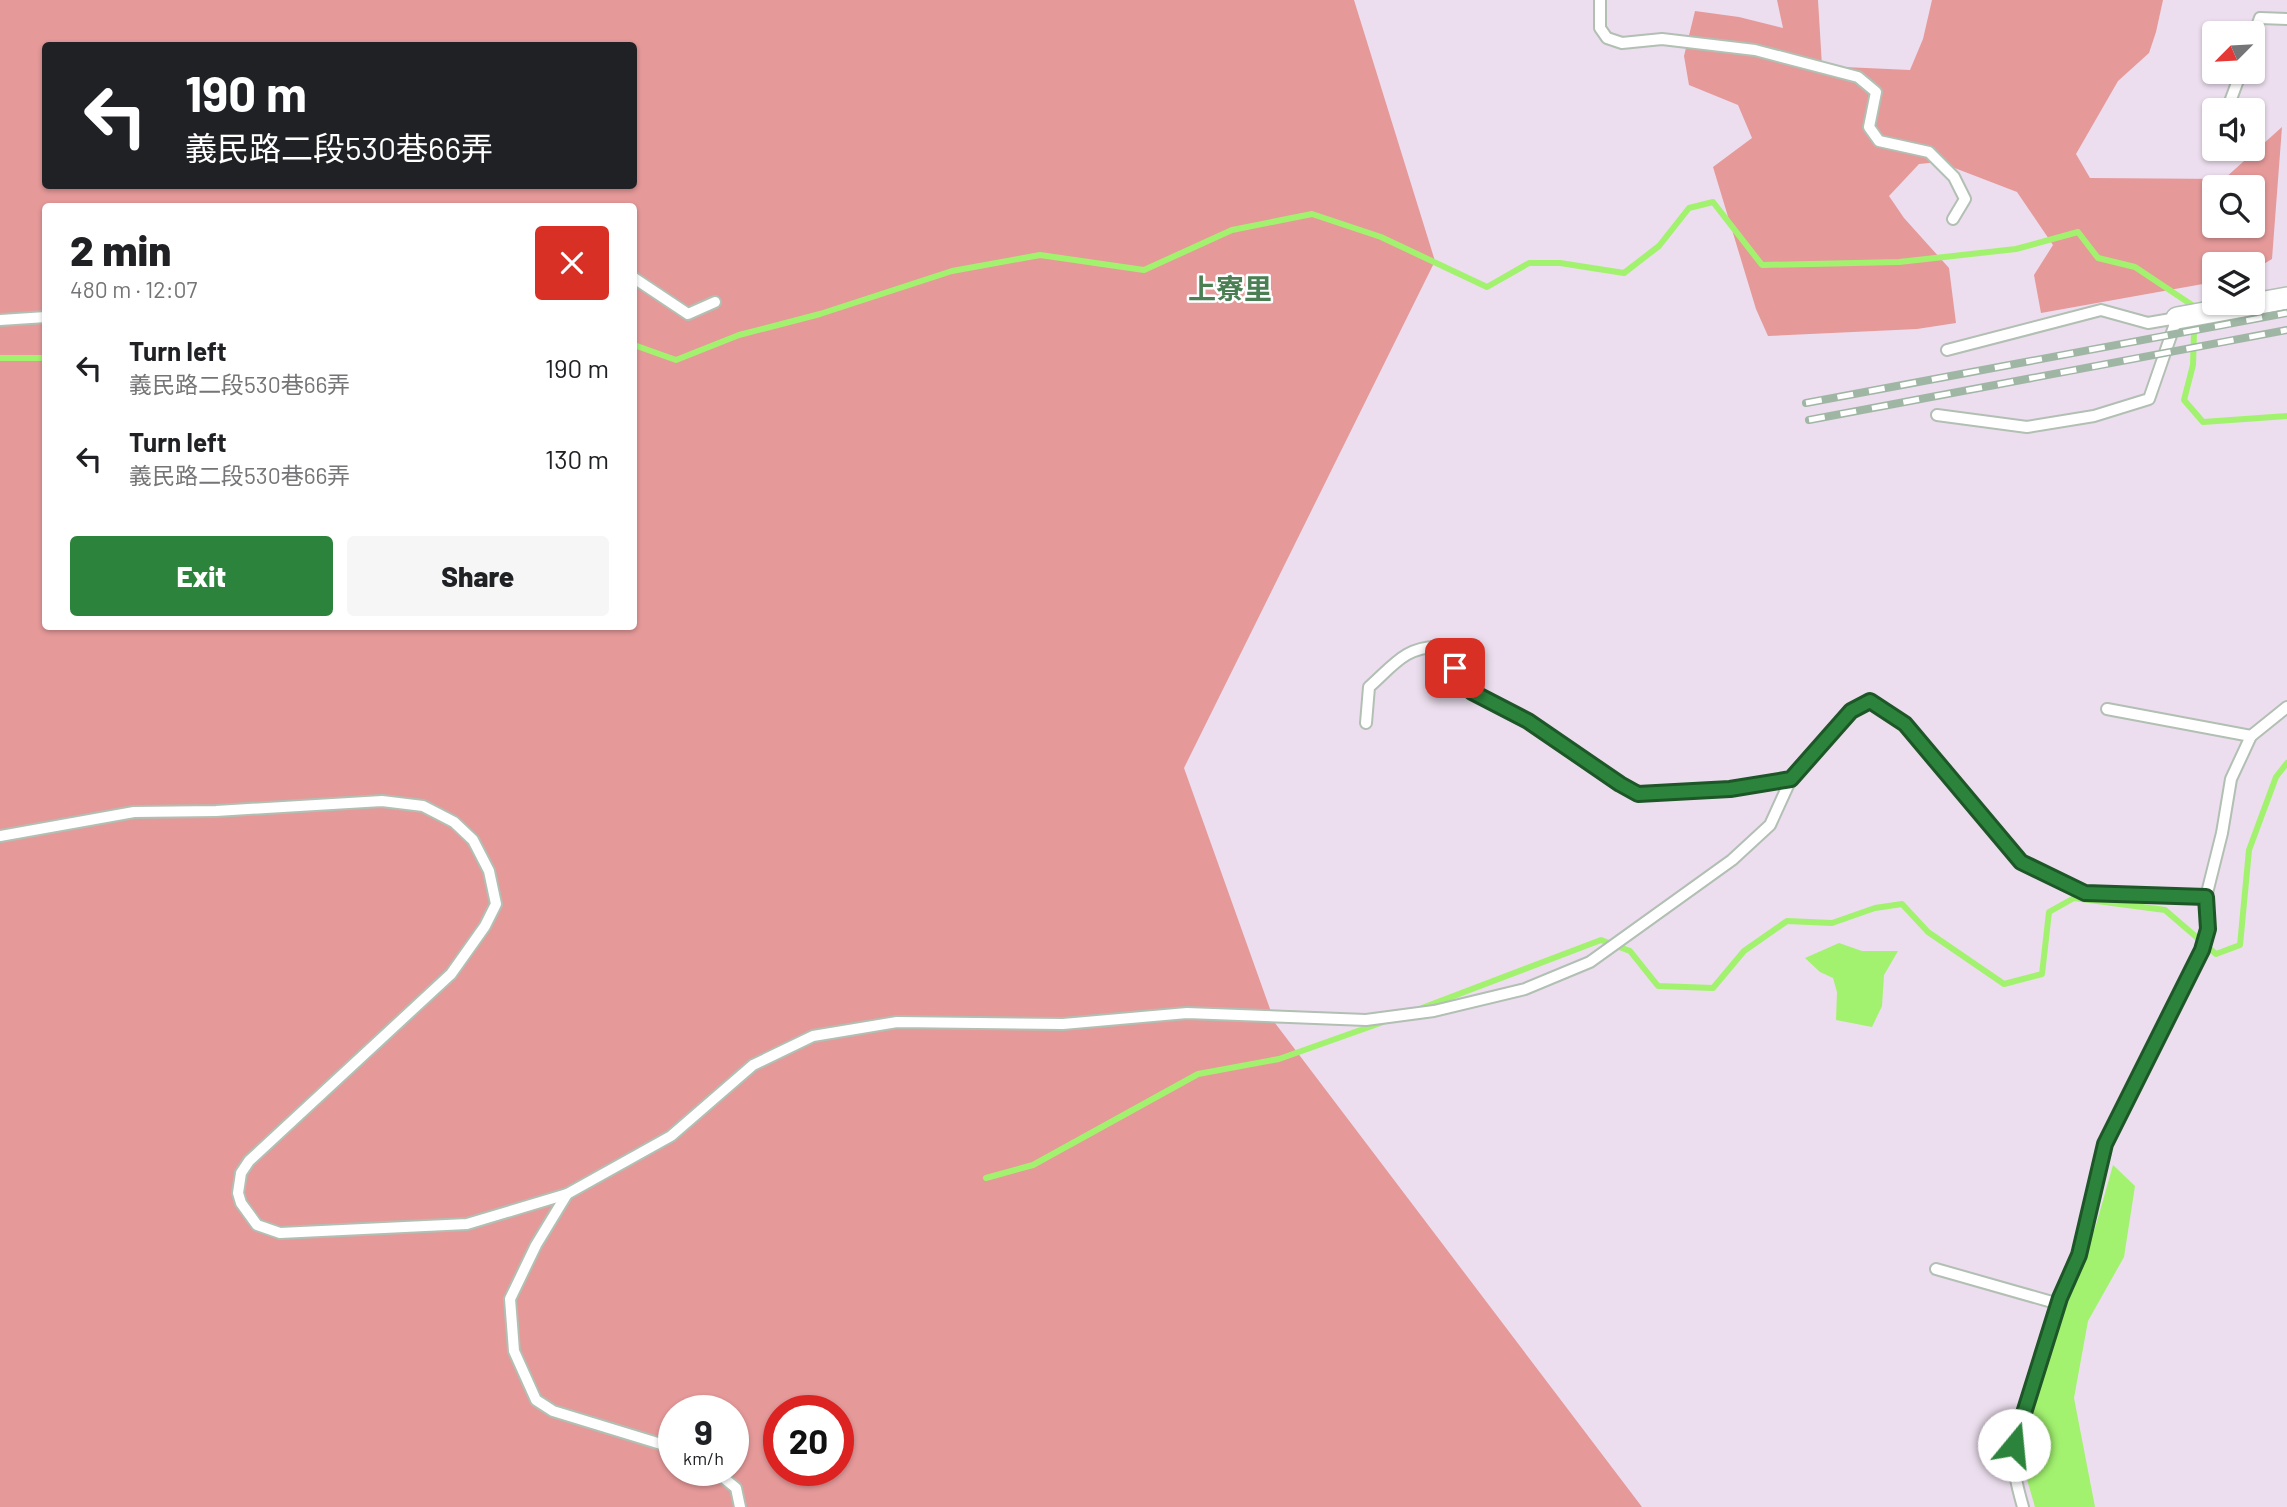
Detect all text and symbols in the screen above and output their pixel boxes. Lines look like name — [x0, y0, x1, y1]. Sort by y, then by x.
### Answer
north arrow — [2202, 21, 2264, 84]
map controls — [2202, 21, 2265, 315]
text: 190 m — [185, 63, 307, 122]
icon: left — [70, 70, 161, 161]
button: sound — [2202, 98, 2265, 161]
text: 義民路二段530巷66弄 — [185, 128, 493, 166]
button: search — [2202, 175, 2265, 238]
text: 2 min — [70, 224, 171, 274]
button: close — [535, 226, 609, 300]
button: layers — [2202, 252, 2265, 315]
district label: 上寮里 — [1188, 271, 1272, 305]
text: 480 m · 12:07 — [70, 275, 197, 303]
text: Turn left — [129, 335, 227, 366]
icon: left — [70, 349, 108, 387]
text: 190 m — [545, 352, 609, 383]
text: 義民路二段530巷66弄 — [129, 370, 350, 398]
text: Turn left — [129, 426, 227, 457]
icon: left — [70, 440, 108, 478]
text: 130 m — [545, 443, 609, 474]
text: 義民路二段530巷66弄 — [129, 461, 350, 489]
button: Exit — [70, 536, 333, 616]
button: Share — [347, 536, 609, 616]
pin — [1425, 638, 1485, 698]
icon: arrive — [1436, 649, 1474, 687]
speed limit sign: 20 — [763, 1395, 854, 1486]
position arrow — [1977, 1408, 2051, 1482]
text: 9 — [694, 1410, 713, 1452]
text: km/h — [683, 1447, 724, 1469]

